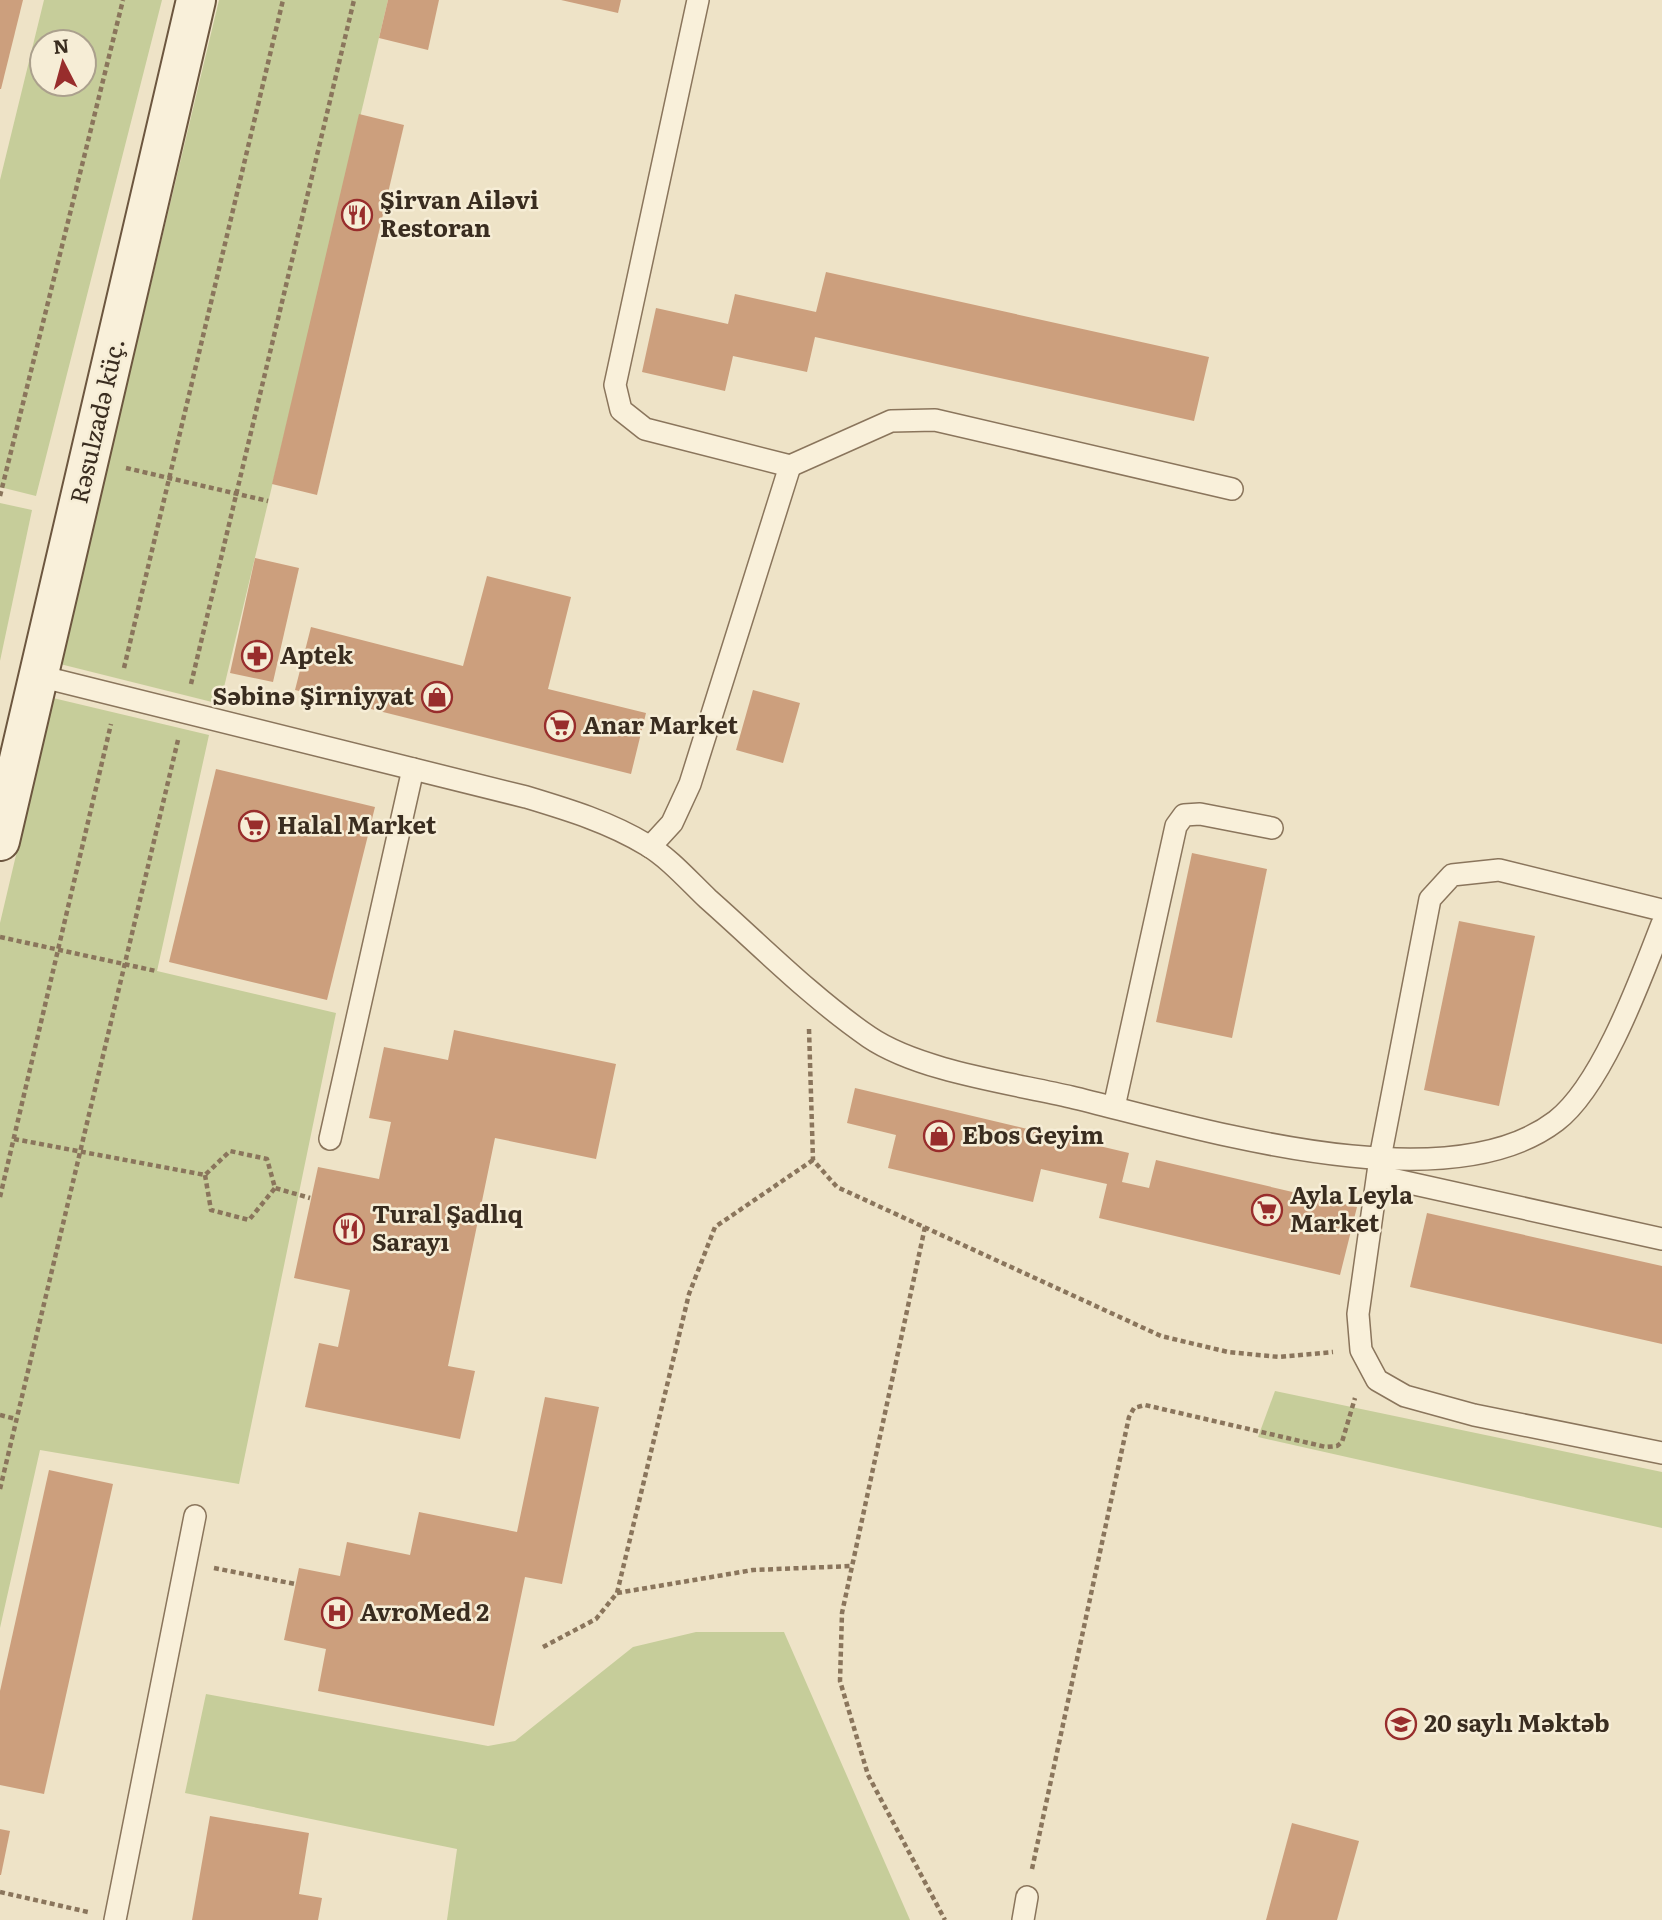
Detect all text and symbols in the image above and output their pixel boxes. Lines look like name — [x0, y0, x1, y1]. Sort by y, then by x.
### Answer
north arrow — [28, 28, 98, 98]
text: N — [52, 30, 71, 60]
place label: Şirvan Ailəvi Restoran — [380, 181, 539, 244]
restaurant icon: Şirvan Ailəvi Restoran — [340, 198, 374, 232]
street label: Rəsulzadə küç. — [60, 334, 132, 507]
place label: Aptek — [280, 636, 354, 671]
pharmacy icon: Aptek — [240, 639, 274, 673]
place label: Səbinə Şirniyyat — [213, 677, 414, 712]
shop icon: Səbinə Şirniyyat — [420, 680, 454, 714]
place label: Anar Market — [583, 706, 739, 741]
supermarket icon: Anar Market — [543, 709, 577, 743]
place label: Halal Market — [277, 806, 437, 841]
supermarket icon: Halal Market — [237, 809, 271, 843]
place label: Ebos Geyim — [962, 1116, 1104, 1151]
shop icon: Ebos Geyim — [922, 1119, 956, 1153]
place label: Ayla Leyla Market — [1290, 1176, 1413, 1239]
supermarket icon: Ayla Leyla Market — [1250, 1193, 1284, 1227]
place label: Tural Şadlıq Sarayı — [372, 1195, 524, 1258]
restaurant icon: Tural Şadlıq Sarayı — [332, 1212, 366, 1246]
place label: AvroMed 2 — [360, 1593, 489, 1628]
hospital icon: AvroMed 2 — [320, 1596, 354, 1630]
place label: 20 saylı Məktəb — [1424, 1704, 1610, 1739]
school or university icon: 20 saylı Məktəb — [1384, 1707, 1418, 1741]

